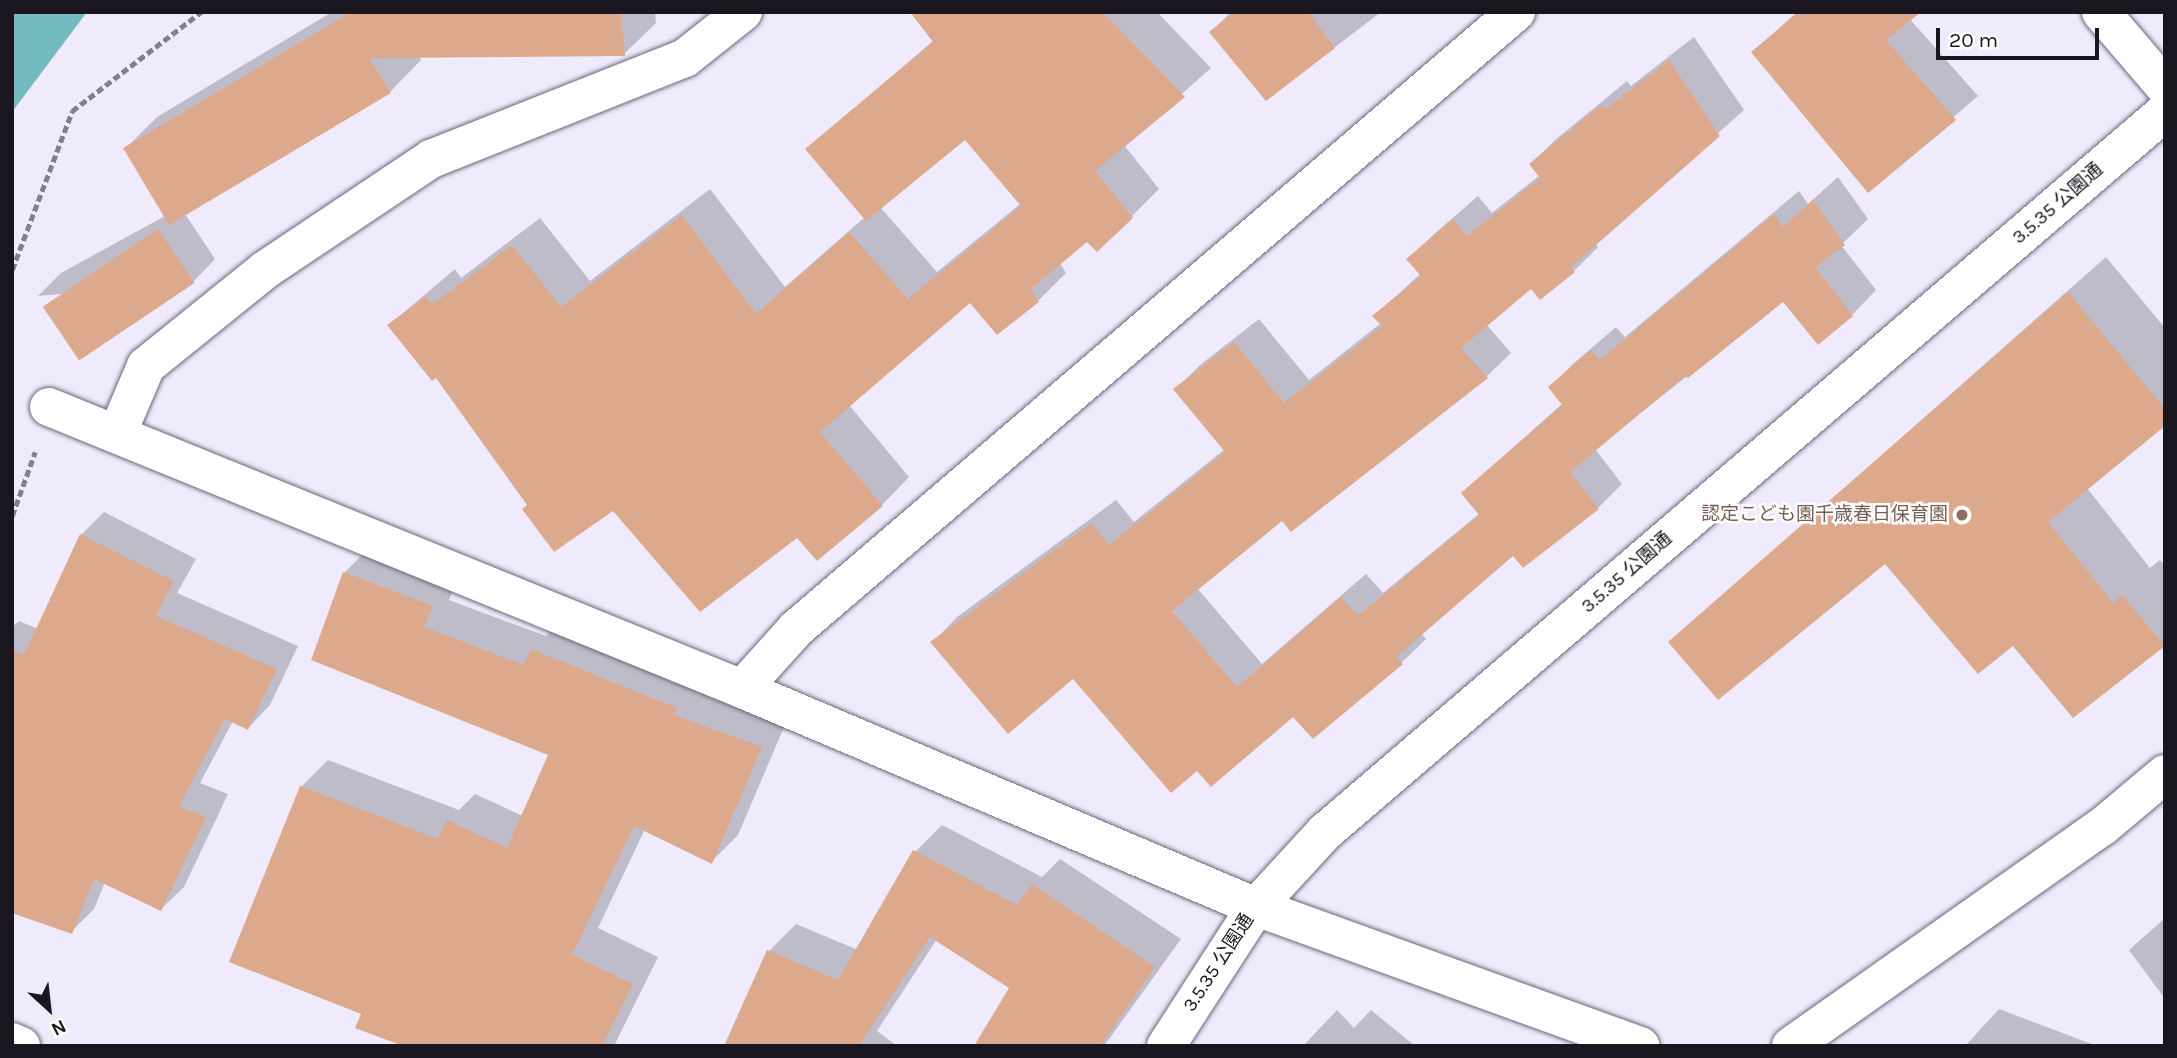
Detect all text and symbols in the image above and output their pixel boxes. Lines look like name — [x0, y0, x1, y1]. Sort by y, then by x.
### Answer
scale bar — [1939, 14, 2102, 58]
text: 20 m — [1949, 28, 1998, 52]
street label: 3.5.35 公園通 — [2008, 159, 2108, 249]
place label: 認定こども園千歳春日保育園 — [1701, 504, 1948, 526]
marker: 認定こども園千歳春日保育園 — [1954, 507, 1970, 523]
street label: 3.5.35 公園通 — [1577, 528, 1677, 618]
street label: 3.5.35 公園通 — [1179, 910, 1259, 1016]
north arrow — [14, 974, 84, 1044]
text: N — [47, 1015, 70, 1041]

